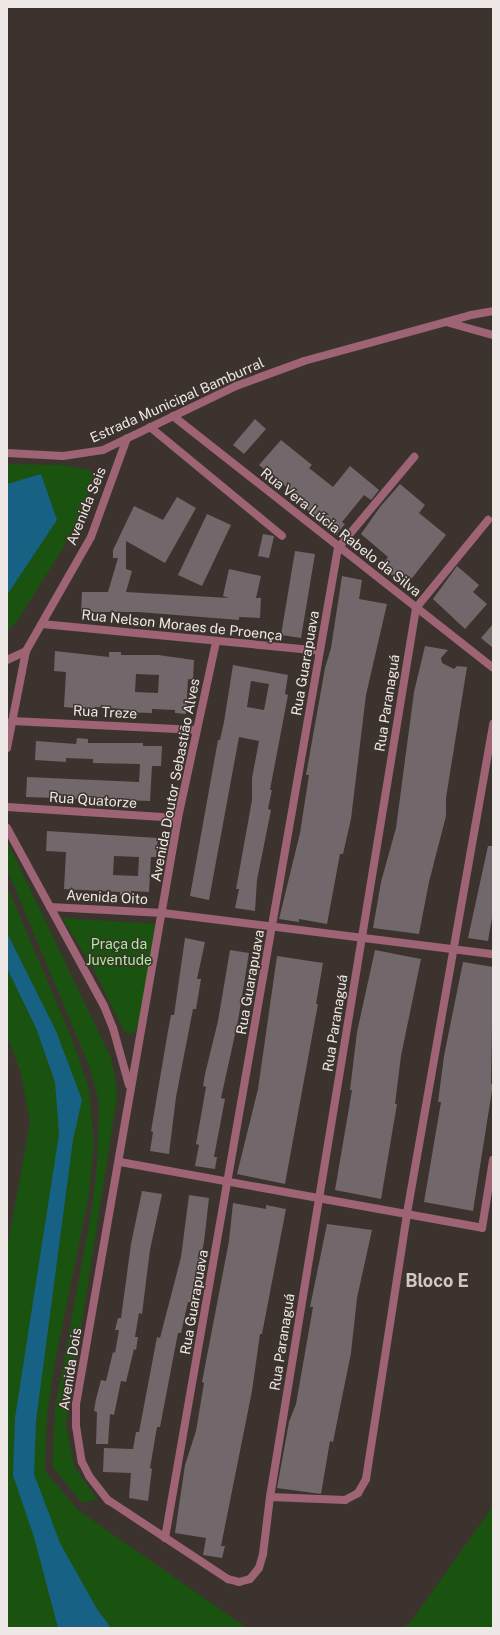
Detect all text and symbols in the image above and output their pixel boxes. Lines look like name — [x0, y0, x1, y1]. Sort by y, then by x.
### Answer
street label: Estrada Municipal Bamburral — [87, 354, 267, 446]
street label: Avenida Seis — [63, 464, 109, 548]
street label: Rua Vera Lúcia Rabelo da Silva — [257, 464, 425, 600]
street label: Rua Nelson Moraes de Proença — [81, 606, 283, 644]
street label: Rua Guarapuava — [287, 609, 323, 717]
street label: Rua Paranaguá — [371, 653, 403, 753]
street label: Avenida Doutor Sebastião Alves — [147, 677, 203, 883]
street label: Rua Treze — [72, 702, 138, 722]
street label: Rua Quatorze — [49, 789, 137, 811]
street label: Avenida Oito — [66, 886, 148, 908]
street label: Rua Guarapuava — [232, 928, 268, 1036]
park label: Praça da Juventude — [86, 936, 152, 968]
street label: Rua Paranaguá — [319, 973, 351, 1073]
street label: Rua Guarapuava — [176, 1248, 212, 1356]
district label: Bloco E — [405, 1270, 469, 1292]
street label: Rua Paranaguá — [266, 1292, 298, 1392]
street label: Avenida Dois — [55, 1327, 85, 1411]

